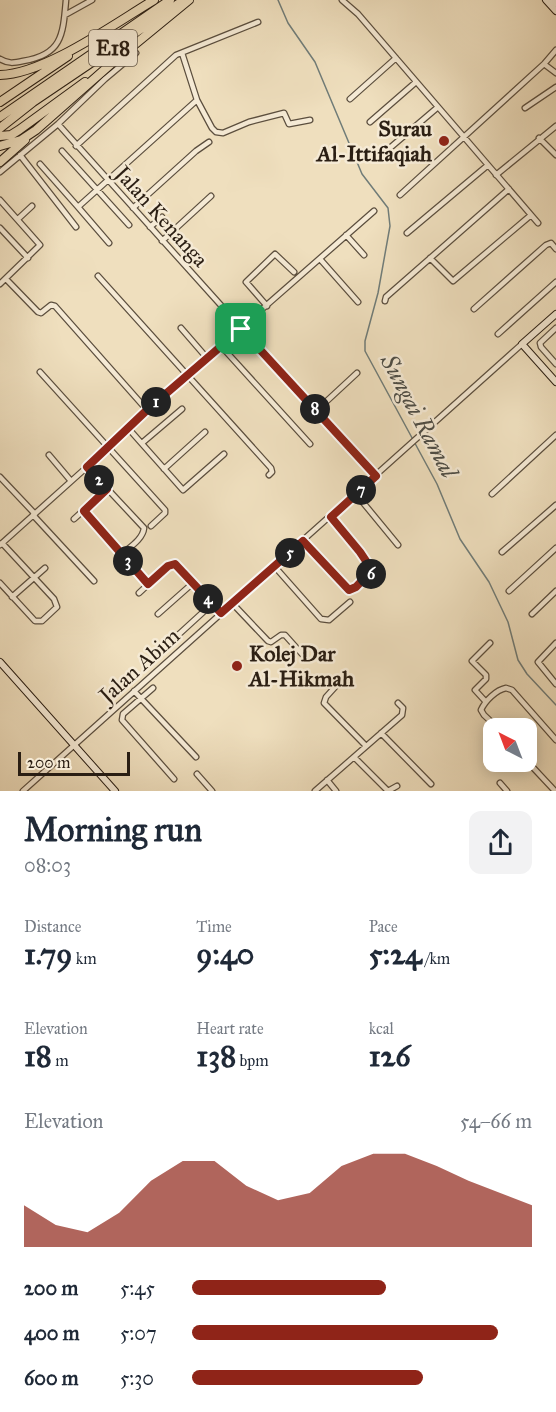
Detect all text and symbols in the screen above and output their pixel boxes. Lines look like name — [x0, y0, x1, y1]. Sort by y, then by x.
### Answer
road number: E18 — [89, 30, 137, 66]
place label: Surau Al-Ittifaqiah — [315, 115, 433, 167]
marker: Surau Al-Ittifaqiah — [437, 134, 451, 148]
street label: Jalan Kenanga — [108, 159, 215, 273]
pin — [215, 303, 266, 354]
icon: arrive — [224, 312, 257, 345]
water label: Sungai Ramal — [373, 348, 465, 485]
pin: 1 — [141, 387, 171, 417]
text: 1 — [153, 392, 159, 411]
pin: 8 — [300, 394, 330, 424]
text: 8 — [311, 399, 319, 418]
pin: 2 — [84, 465, 114, 495]
text: 2 — [95, 470, 103, 489]
pin: 7 — [346, 475, 376, 505]
text: 7 — [357, 480, 365, 499]
pin: 5 — [275, 538, 305, 568]
text: 5 — [286, 543, 294, 562]
pin: 3 — [113, 546, 143, 576]
text: 3 — [125, 551, 131, 570]
pin: 6 — [356, 559, 386, 589]
text: 6 — [367, 564, 375, 583]
pin: 4 — [193, 584, 223, 614]
text: 4 — [204, 589, 212, 608]
street label: Jalan Abim — [92, 622, 186, 710]
place label: Kolej Dar Al-Hikmah — [247, 640, 355, 692]
marker: Kolej Dar Al-Hikmah — [230, 659, 244, 673]
north arrow — [483, 718, 537, 772]
map controls — [483, 718, 537, 772]
scale bar — [18, 749, 130, 776]
text: 200 m — [27, 753, 70, 772]
text: Morning run — [24, 810, 202, 850]
button: share — [469, 811, 532, 874]
text: 08:03 — [24, 853, 71, 877]
text: Distance — [24, 917, 81, 936]
text: Time — [196, 917, 232, 936]
text: Pace — [369, 917, 398, 936]
text: 1.79 — [24, 936, 72, 972]
text: 9:40 — [196, 936, 254, 972]
text: 5:24 — [369, 936, 422, 972]
text: km — [72, 949, 97, 968]
text: /km — [422, 949, 450, 968]
text: Elevation — [24, 1019, 88, 1038]
text: Heart rate — [196, 1019, 264, 1038]
text: kcal — [369, 1019, 394, 1038]
text: 18 — [24, 1038, 52, 1074]
text: 138 — [196, 1038, 236, 1074]
text: 126 — [369, 1038, 411, 1074]
text: m — [52, 1051, 69, 1070]
text: bpm — [236, 1051, 269, 1070]
text: Elevation — [24, 1109, 103, 1133]
text: 54–66 m — [460, 1109, 532, 1133]
text: 200 m — [24, 1276, 78, 1300]
text: 5:45 — [120, 1276, 155, 1300]
text: 400 m — [24, 1321, 80, 1345]
text: 5:07 — [120, 1321, 157, 1345]
text: 600 m — [24, 1366, 79, 1390]
text: 5:30 — [120, 1366, 154, 1390]

